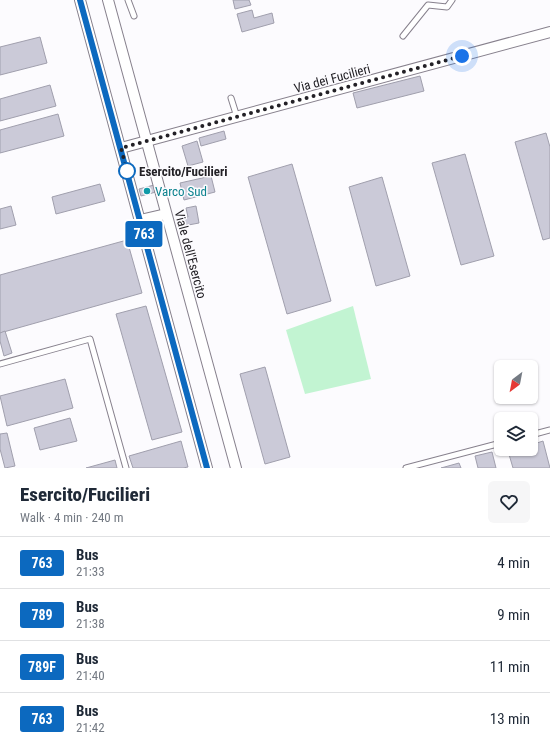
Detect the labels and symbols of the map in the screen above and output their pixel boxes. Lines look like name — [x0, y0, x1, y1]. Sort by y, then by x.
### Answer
your location — [452, 46, 472, 66]
street label: Via dei Fucilieri — [292, 61, 372, 96]
marker: Esercito/Fucilieri — [118, 162, 136, 180]
place label: Esercito/Fucilieri — [139, 164, 228, 179]
place label: Varco Sud — [155, 184, 207, 199]
marker: Varco Sud — [142, 186, 152, 196]
street label: Viale dell'Esercito — [172, 208, 210, 300]
line badge: 763 — [121, 221, 167, 247]
north arrow — [494, 360, 538, 404]

